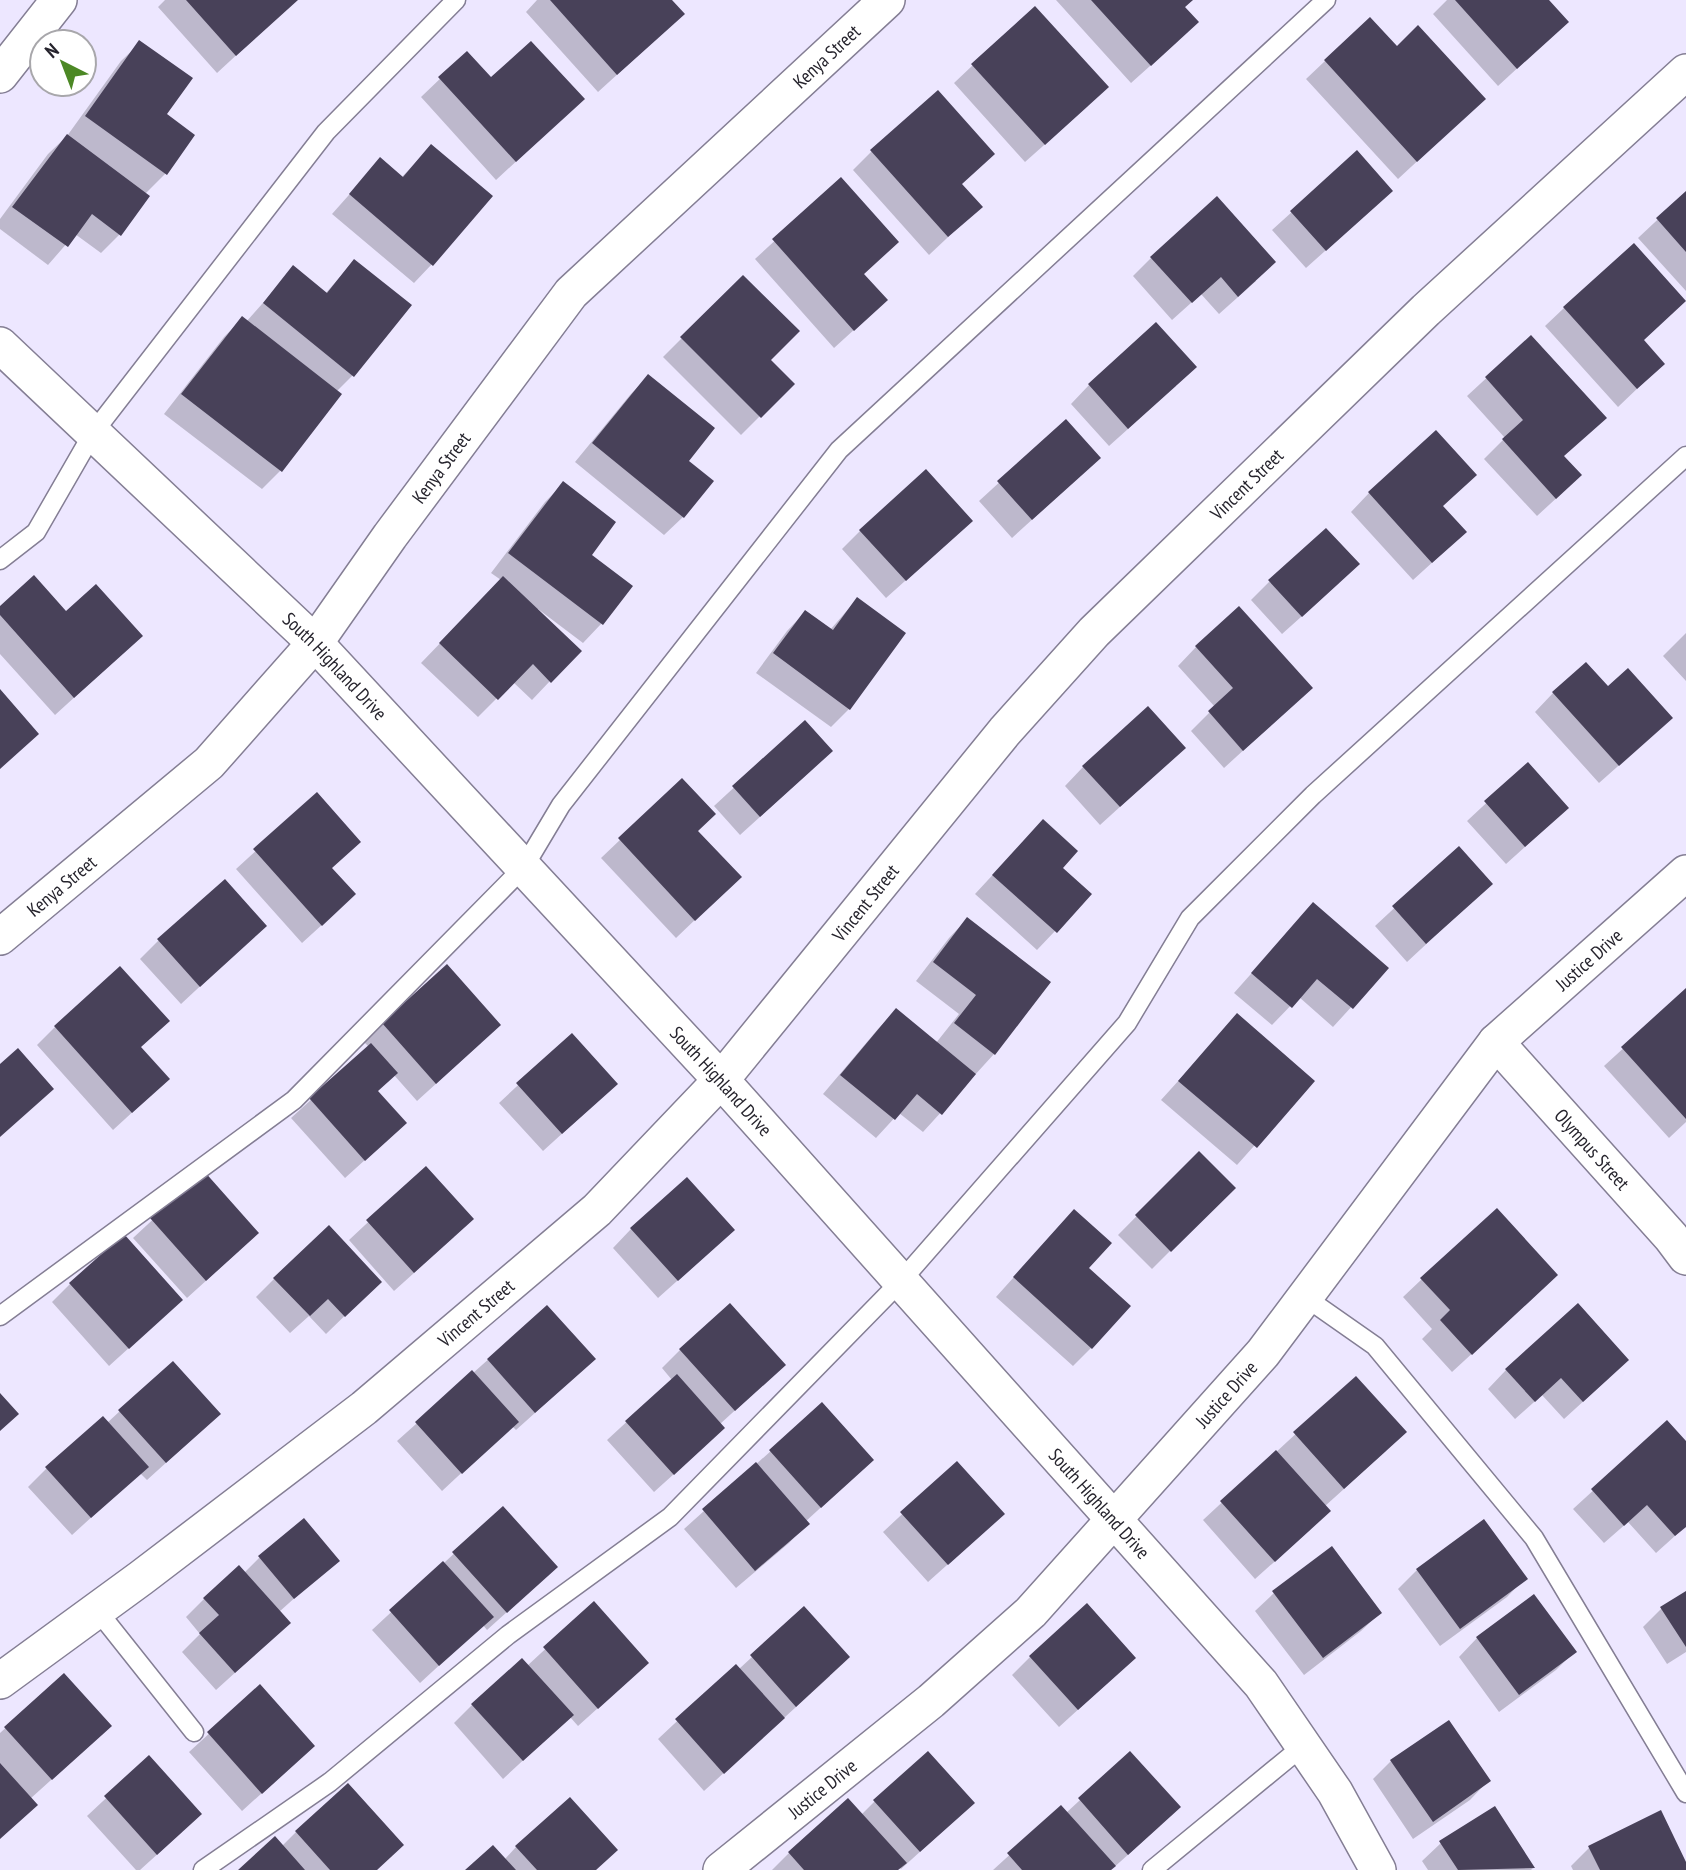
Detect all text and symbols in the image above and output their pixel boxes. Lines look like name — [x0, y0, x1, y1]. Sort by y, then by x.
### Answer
street label: Kenya Street — [788, 19, 866, 93]
north arrow — [28, 28, 98, 98]
text: N — [40, 38, 63, 63]
street label: Kenya Street — [407, 427, 476, 508]
street label: Vincent Street — [1204, 443, 1289, 526]
street label: South Highland Drive — [278, 607, 392, 725]
street label: Kenya Street — [22, 850, 102, 922]
street label: Vincent Street — [826, 859, 904, 947]
street label: Justice Drive — [1550, 923, 1627, 996]
street label: South Highland Drive — [665, 1021, 777, 1141]
street label: Olympus Street — [1550, 1104, 1635, 1195]
street label: Vincent Street — [432, 1273, 520, 1353]
street label: Justice Drive — [1189, 1356, 1262, 1433]
street label: South Highland Drive — [1044, 1443, 1155, 1564]
street label: Justice Drive — [782, 1753, 862, 1824]

